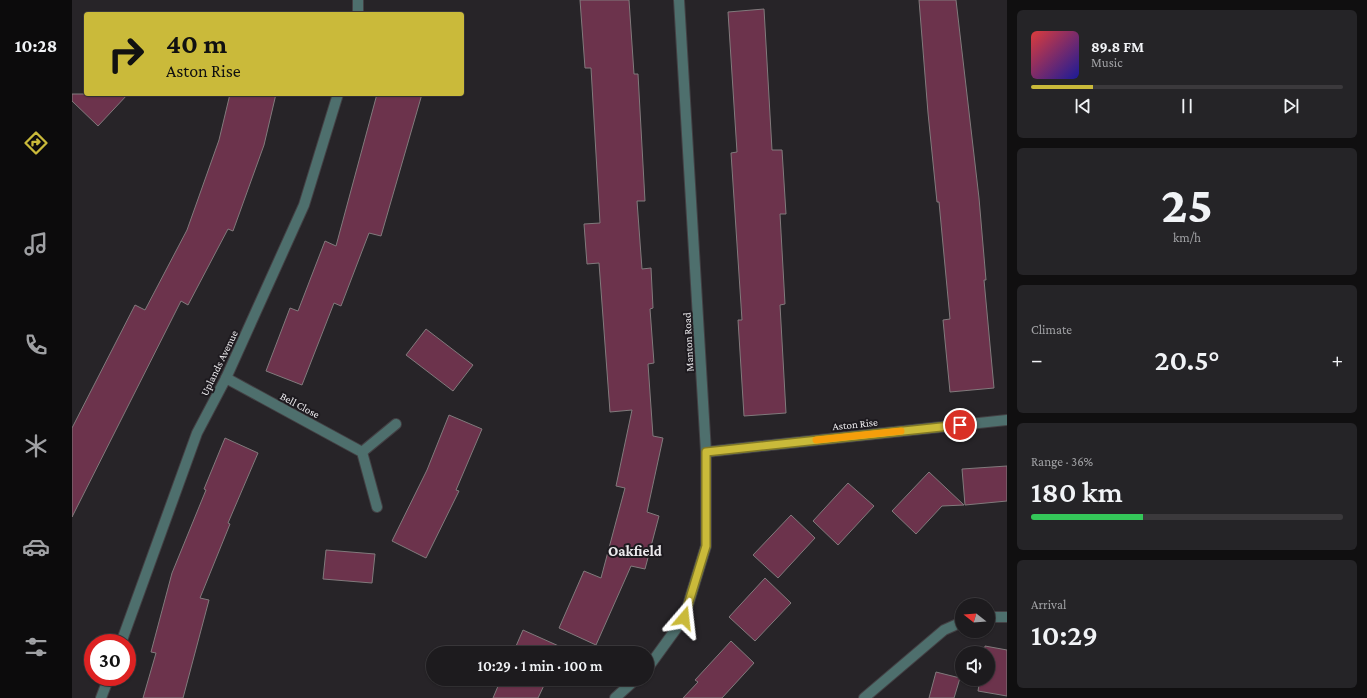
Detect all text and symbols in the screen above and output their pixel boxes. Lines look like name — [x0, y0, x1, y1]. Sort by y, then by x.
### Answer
icon: right — [100, 28, 152, 80]
text: 40 m — [166, 28, 227, 59]
text: 10:28 — [15, 36, 57, 56]
text: 89.8 FM — [1091, 39, 1144, 55]
text: Music — [1091, 55, 1123, 70]
text: Aston Rise — [166, 61, 241, 81]
icon: previous — [1072, 95, 1094, 117]
icon: pause — [1176, 95, 1198, 117]
icon: next — [1280, 95, 1302, 117]
icon: directions — [22, 129, 50, 157]
text: 25 — [1161, 175, 1213, 233]
icon: music — [22, 230, 50, 258]
text: km/h — [1173, 230, 1201, 245]
street label: Manton Road — [680, 312, 696, 372]
text: Climate — [1031, 322, 1072, 337]
street label: Uplands Avenue — [198, 328, 241, 398]
icon: phone — [22, 331, 50, 359]
text: 20.5° — [1155, 343, 1219, 376]
text: − — [1031, 347, 1043, 372]
text: + — [1331, 347, 1343, 372]
street label: Bell Close — [278, 390, 322, 420]
pin — [943, 408, 977, 442]
icon: arrive — [949, 414, 971, 436]
street label: Aston Rise — [832, 416, 879, 432]
icon: climate — [22, 432, 50, 460]
text: Range · 36% — [1031, 454, 1093, 469]
text: 180 km — [1031, 475, 1123, 508]
icon: car — [22, 533, 50, 561]
district label: Oakfield — [608, 543, 663, 559]
position arrow — [663, 597, 705, 639]
text: Arrival — [1031, 597, 1066, 612]
north arrow — [955, 598, 995, 638]
map controls — [955, 598, 995, 686]
text: 10:29 — [1031, 618, 1098, 651]
icon: filters — [22, 633, 50, 661]
speed limit sign: 30 — [84, 634, 136, 686]
button: sound — [955, 646, 995, 686]
text: 10:29 · 1 min · 100 m — [478, 658, 602, 674]

